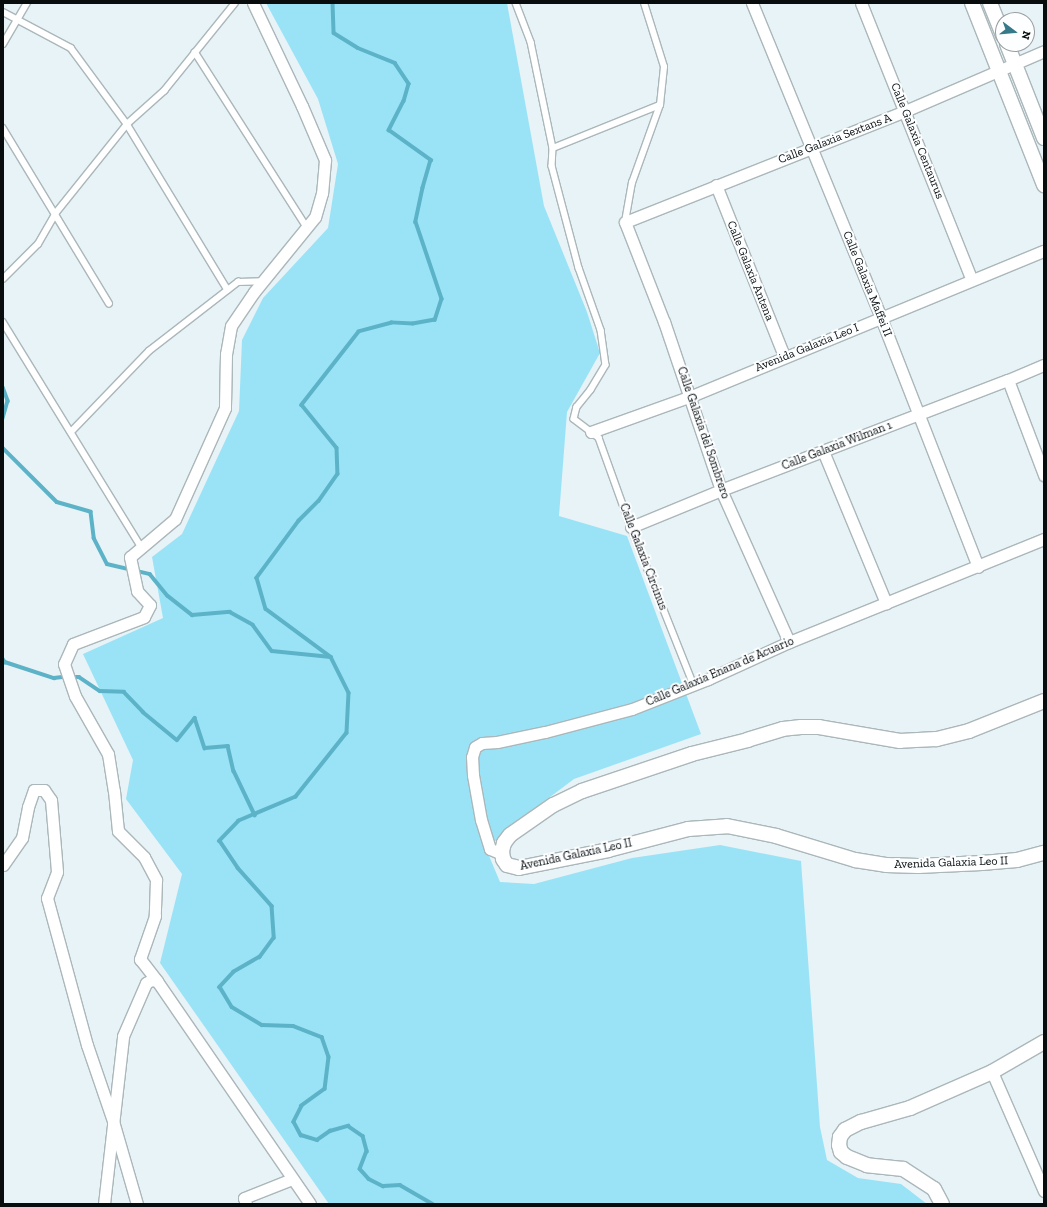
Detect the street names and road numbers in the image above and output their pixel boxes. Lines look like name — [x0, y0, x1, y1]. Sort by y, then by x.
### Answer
street label: Calle Galaxia Centaurus — [887, 81, 947, 201]
street label: Calle Galaxia Sextans A — [776, 111, 894, 167]
street label: Calle Galaxia Antena — [723, 219, 777, 323]
street label: Calle Galaxia Maffei II — [839, 229, 895, 339]
street label: Avenida Galaxia Leo I — [753, 321, 861, 375]
street label: Calle Galaxia del Sombrero — [674, 365, 732, 501]
street label: Calle Galaxia Wilman 1 — [780, 418, 894, 474]
street label: Calle Galaxia Circinus — [616, 502, 670, 612]
street label: Calle Galaxia Enana de Acuario — [644, 634, 796, 710]
street label: Avenida Galaxia Leo II — [519, 836, 633, 874]
street label: Avenida Galaxia Leo II — [894, 854, 1008, 872]

